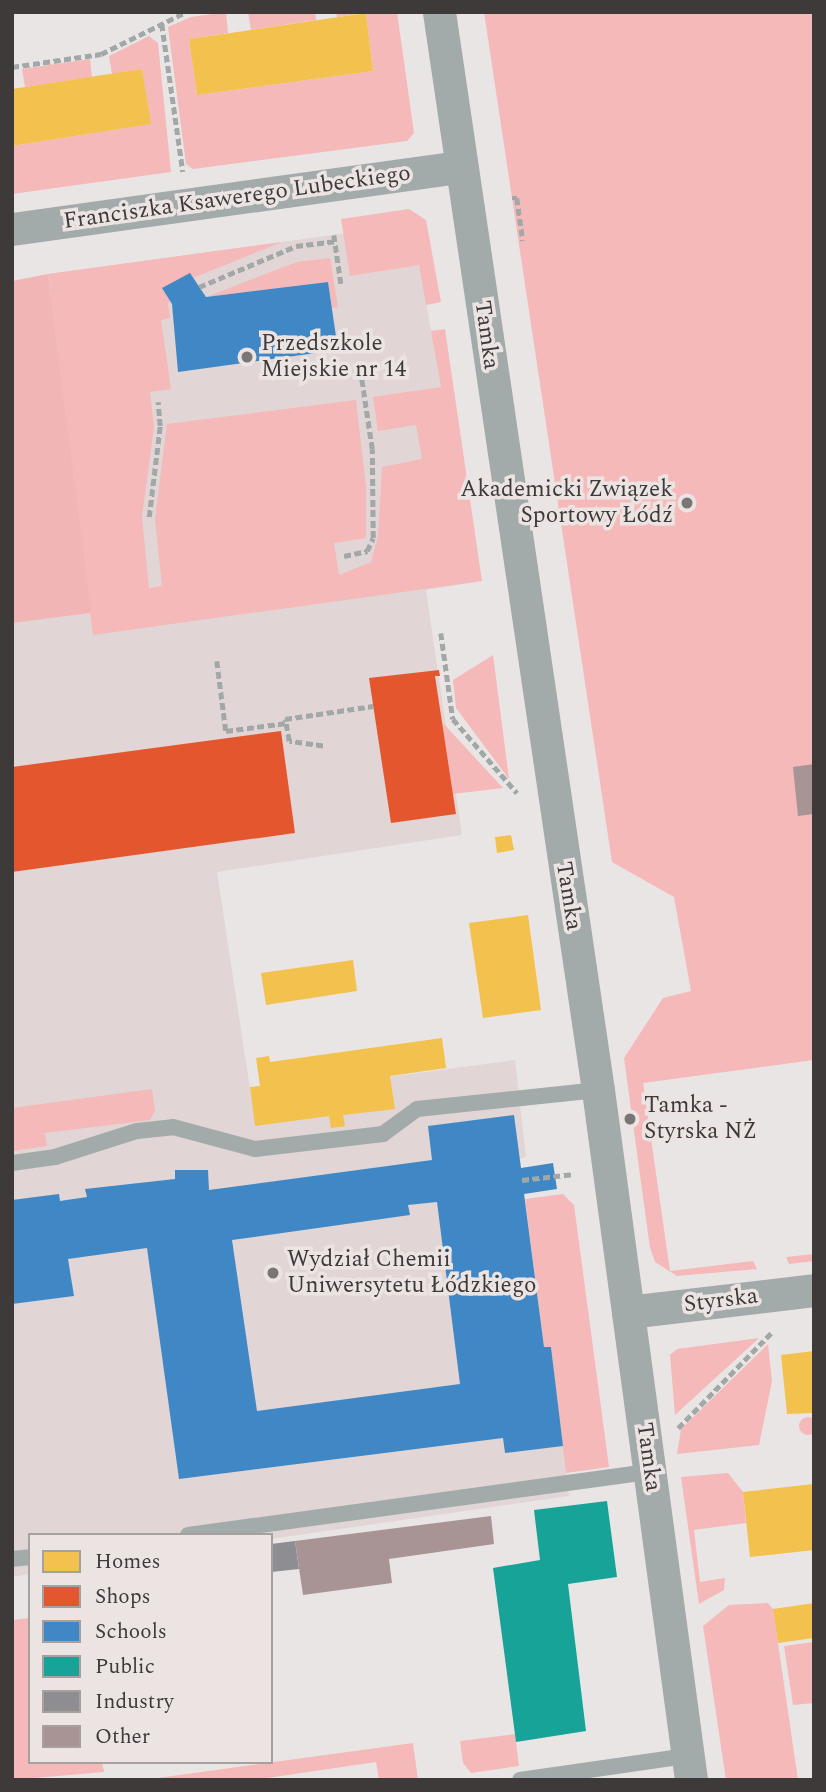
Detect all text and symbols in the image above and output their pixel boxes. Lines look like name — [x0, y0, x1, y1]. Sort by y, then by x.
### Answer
street label: Franciszka Ksawerego Lubeckiego — [62, 160, 412, 236]
street label: Tamka — [468, 299, 504, 371]
place label: Przedszkole Miejskie nr 14 — [261, 330, 406, 384]
marker: Przedszkole Miejskie nr 14 — [239, 349, 255, 365]
place label: Akademicki Związek Sportowy Łódź — [460, 476, 673, 530]
marker: Akademicki Związek Sportowy Łódź — [679, 495, 695, 511]
street label: Tamka — [549, 860, 587, 932]
place label: Tamka - Styrska NŻ — [644, 1092, 757, 1146]
marker: Tamka - Styrska NŻ — [622, 1111, 638, 1127]
place label: Wydział Chemii Uniwersytetu Łódzkiego — [287, 1246, 536, 1300]
marker: Wydział Chemii Uniwersytetu Łódzkiego — [265, 1265, 281, 1281]
street label: Styrska — [682, 1283, 760, 1319]
street label: Tamka — [630, 1421, 666, 1493]
legend — [28, 1533, 273, 1764]
text: Homes — [95, 1546, 161, 1578]
text: Shops — [95, 1581, 151, 1613]
text: Schools — [95, 1616, 167, 1648]
text: Public — [95, 1651, 155, 1683]
text: Industry — [95, 1686, 174, 1718]
text: Other — [95, 1721, 150, 1753]

